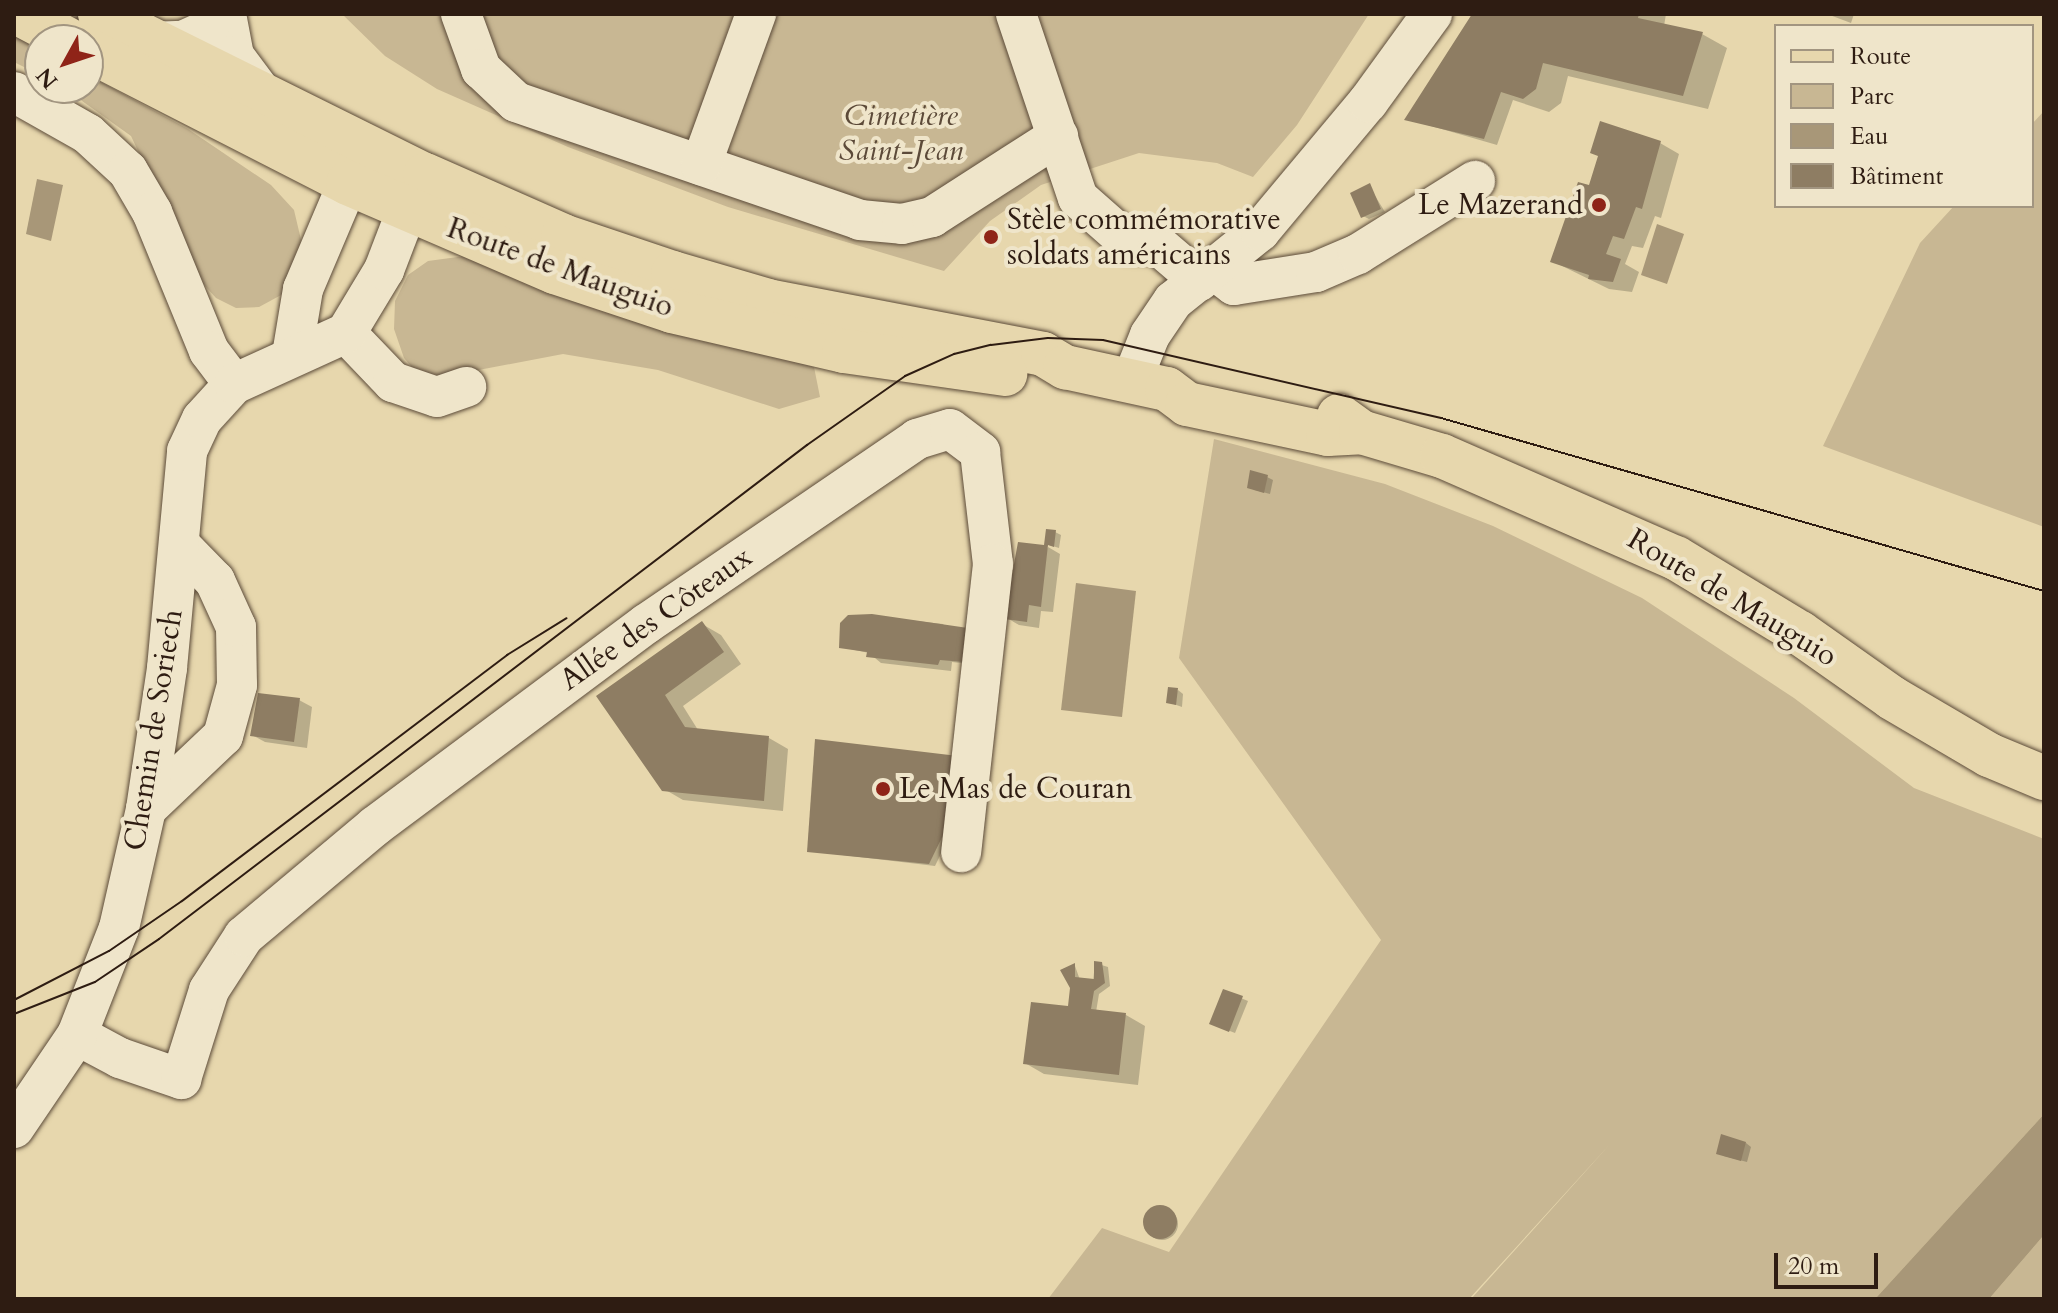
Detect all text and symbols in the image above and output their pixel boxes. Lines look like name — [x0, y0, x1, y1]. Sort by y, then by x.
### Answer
north arrow — [24, 24, 104, 104]
legend — [1774, 24, 2034, 208]
text: Route — [1850, 40, 1911, 73]
text: N — [30, 61, 65, 95]
text: Parc — [1850, 80, 1894, 113]
park label: Cimetière Saint-Jean — [839, 98, 963, 168]
text: Eau — [1850, 120, 1888, 153]
text: Bâtiment — [1850, 160, 1943, 193]
place label: Le Mazerand — [1418, 187, 1583, 223]
marker: Le Mazerand — [1590, 196, 1608, 214]
place label: Stèle commémorative soldats américains — [1007, 202, 1281, 272]
street label: Route de Mauguio — [442, 210, 678, 326]
marker: Stèle commémorative soldats américains — [982, 228, 1000, 246]
street label: Route de Mauguio — [1621, 521, 1843, 675]
street label: Allée des Côteaux — [553, 539, 759, 699]
street label: Chemin de Soriech — [117, 607, 191, 853]
place label: Le Mas de Couran — [899, 771, 1132, 807]
marker: Le Mas de Couran — [874, 780, 892, 798]
scale bar — [1778, 1237, 1882, 1287]
text: 20 m — [1788, 1250, 1839, 1283]

